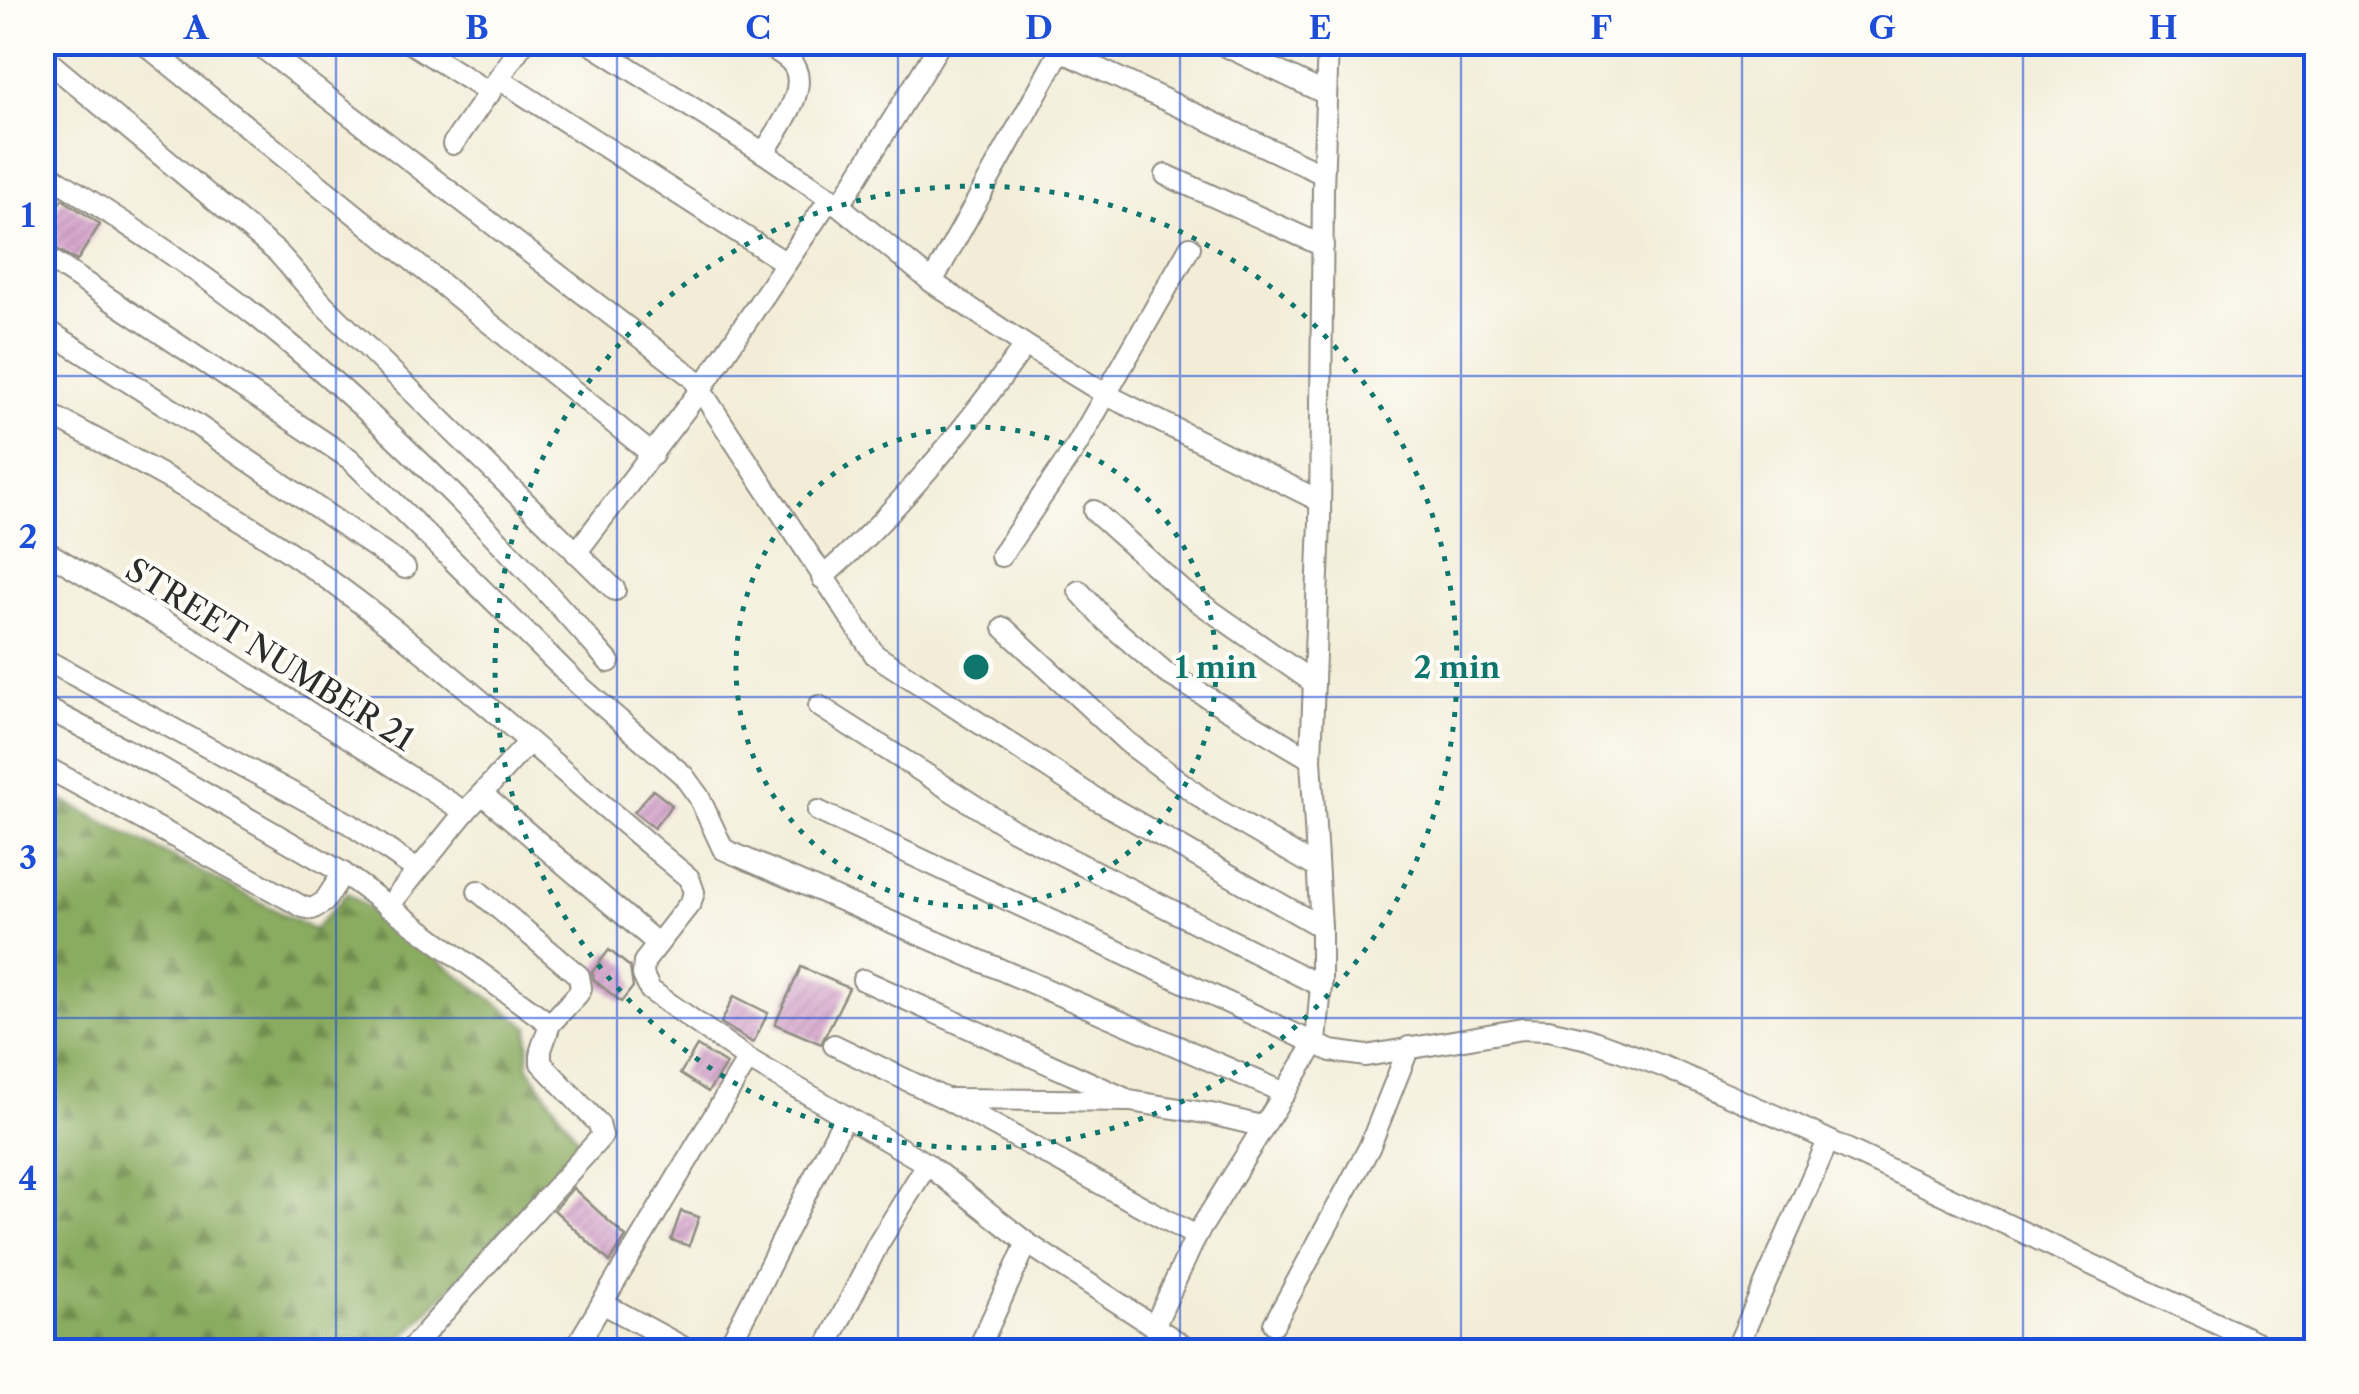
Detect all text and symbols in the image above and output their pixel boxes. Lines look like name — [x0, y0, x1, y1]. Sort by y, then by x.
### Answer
text: A — [183, 8, 210, 47]
text: B — [465, 8, 489, 47]
text: C — [745, 8, 771, 47]
text: D — [1025, 8, 1053, 47]
text: E — [1308, 8, 1332, 47]
text: F — [1590, 8, 1612, 47]
text: G — [1868, 8, 1896, 47]
text: H — [2148, 8, 2178, 47]
text: 1 — [21, 196, 36, 235]
text: 2 — [19, 517, 37, 556]
street label: STREET NUMBER 21 — [119, 549, 421, 759]
centre of rings — [958, 649, 994, 685]
text: 1 min — [1175, 649, 1258, 686]
text: 2 min — [1414, 649, 1501, 686]
text: 3 — [19, 838, 37, 877]
text: 4 — [19, 1159, 37, 1198]

